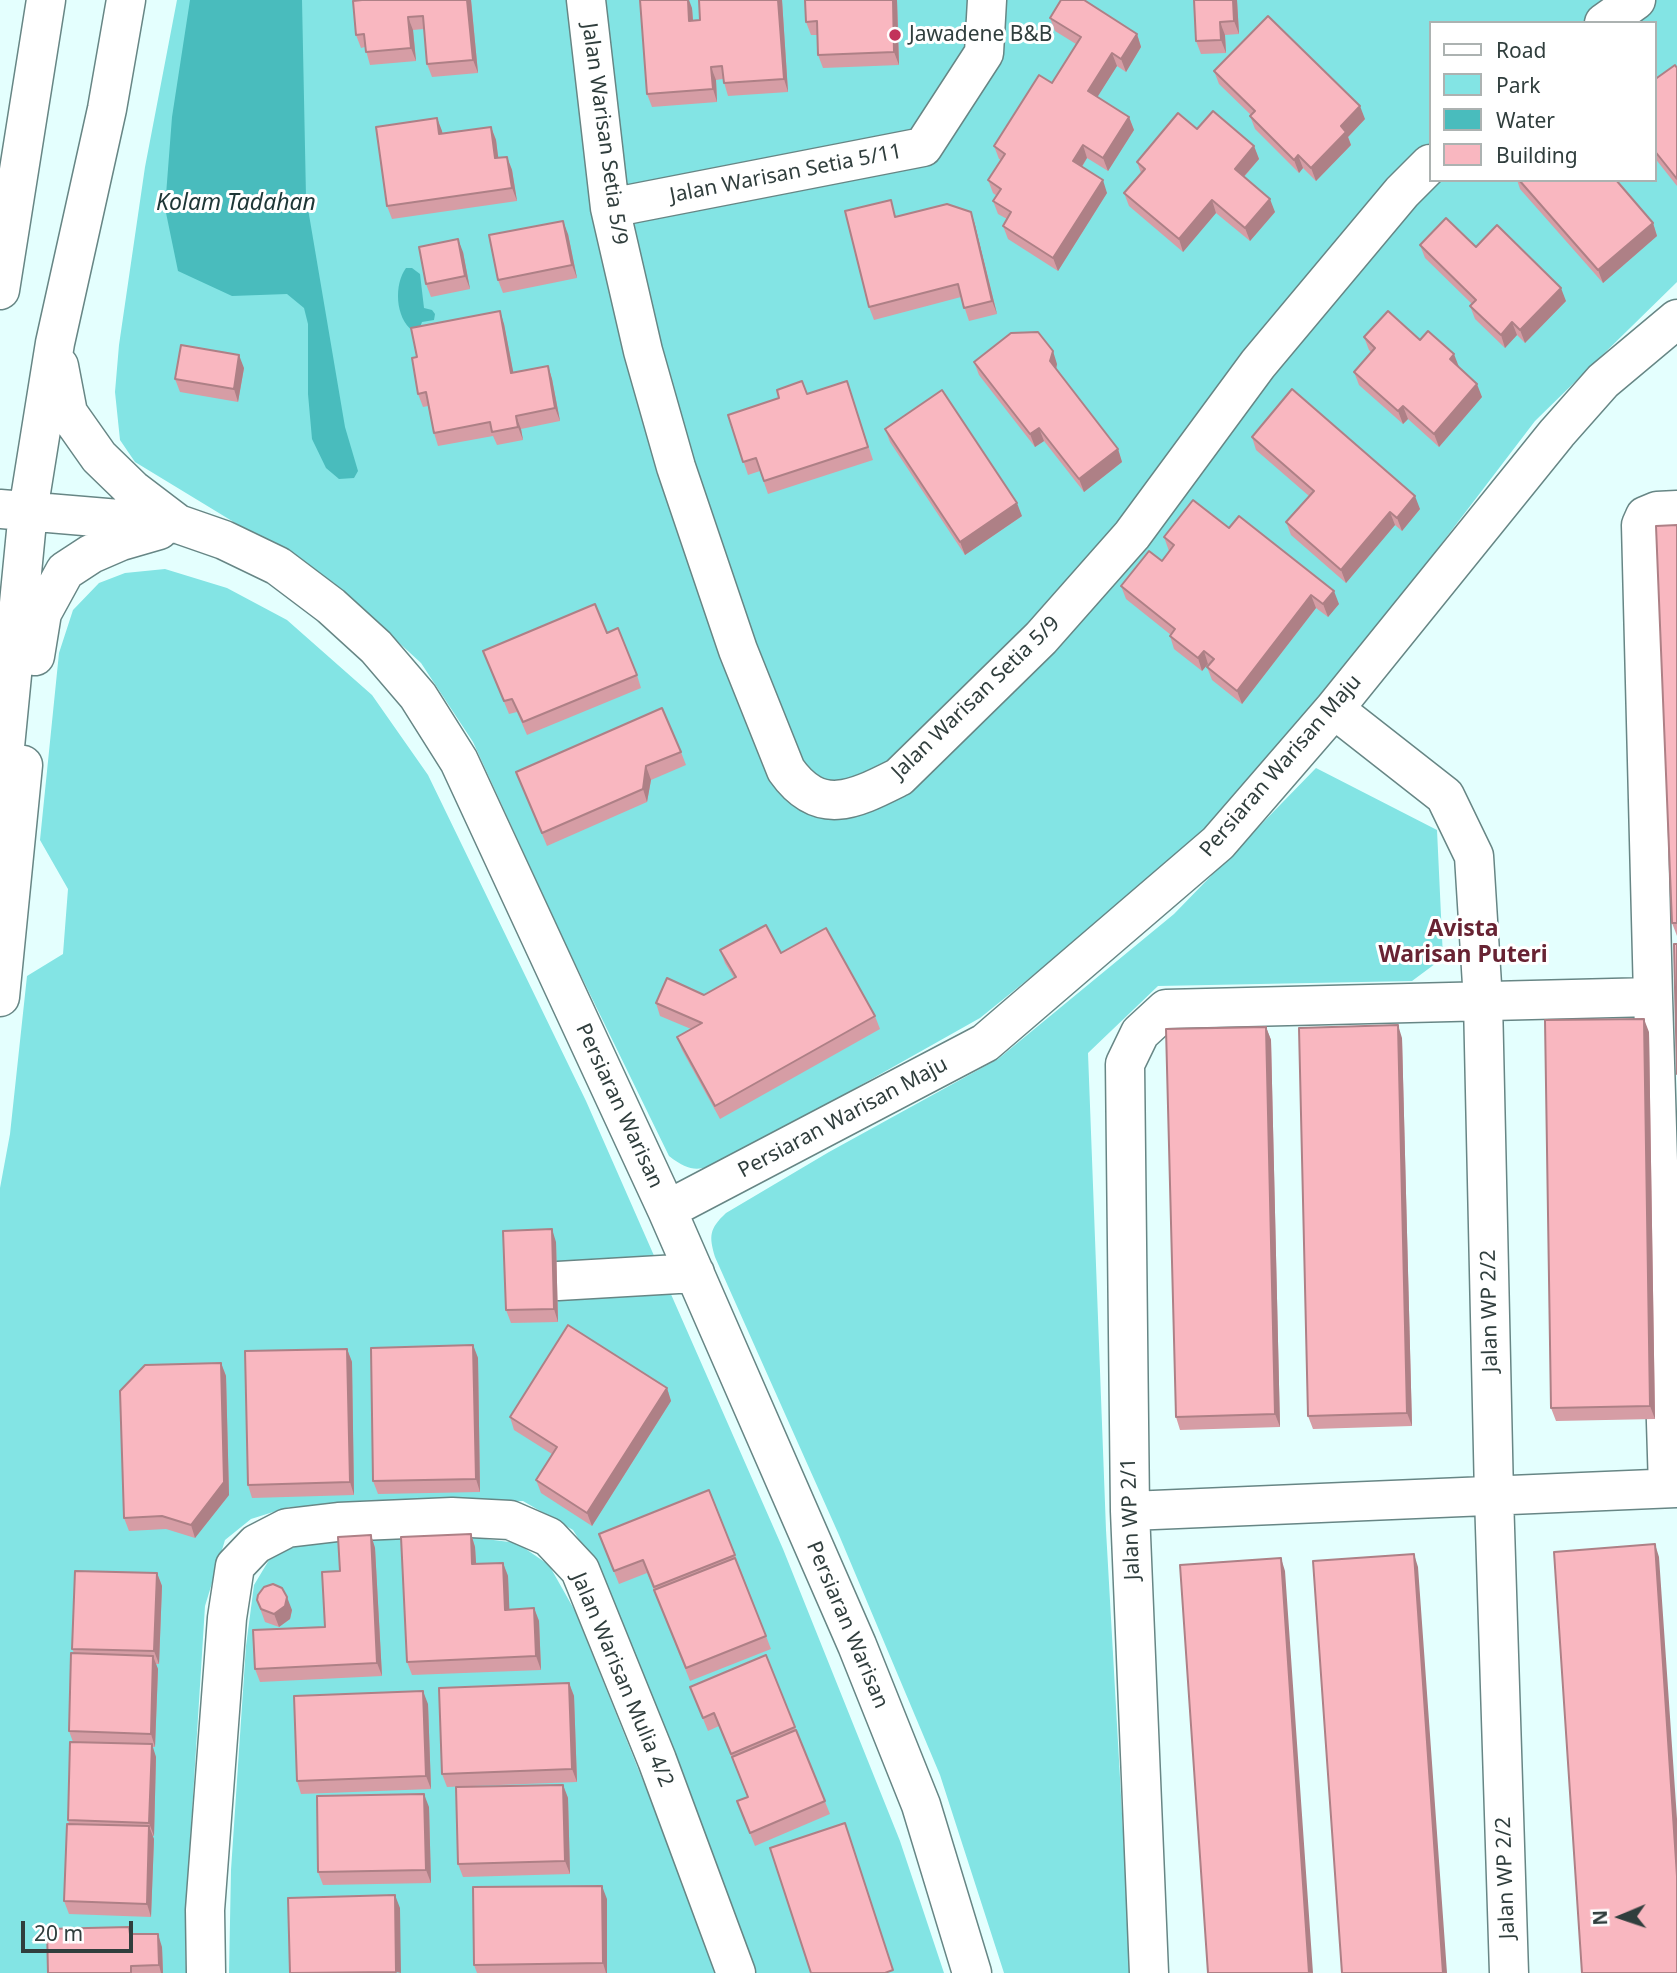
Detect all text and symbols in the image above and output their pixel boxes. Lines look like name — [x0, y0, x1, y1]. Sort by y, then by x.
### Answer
street label: Jalan Warisan Setia 5/9 — [576, 21, 632, 247]
legend — [1428, 21, 1656, 182]
place label: Jawadene B&B — [909, 22, 1053, 48]
marker: Jawadene B&B — [887, 27, 903, 43]
text: Road — [1496, 36, 1546, 64]
text: Park — [1496, 71, 1540, 99]
text: Water — [1496, 106, 1555, 134]
street label: Jalan Warisan Setia 5/11 — [668, 139, 904, 209]
text: Building — [1496, 141, 1578, 169]
water label: Kolam Tadahan — [156, 189, 316, 217]
street label: Jalan Warisan Setia 5/9 — [887, 611, 1065, 785]
street label: Persiaran Warisan Maju — [1195, 670, 1367, 862]
district label: Avista Warisan Puteri — [1378, 915, 1548, 969]
street label: Persiaran Warisan — [570, 1020, 668, 1192]
street label: Persiaran Warisan Maju — [734, 1052, 952, 1184]
street label: Jalan WP 2/2 — [1476, 1249, 1504, 1373]
street label: Jalan WP 2/1 — [1116, 1457, 1146, 1581]
street label: Persiaran Warisan — [800, 1538, 894, 1712]
street label: Jalan Warisan Mulia 4/2 — [565, 1569, 679, 1791]
street label: Jalan WP 2/2 — [1491, 1816, 1521, 1940]
north arrow — [1586, 1882, 1656, 1952]
scale bar — [24, 1906, 136, 1950]
text: N — [1587, 1910, 1613, 1926]
text: 20 m — [34, 1919, 83, 1947]

